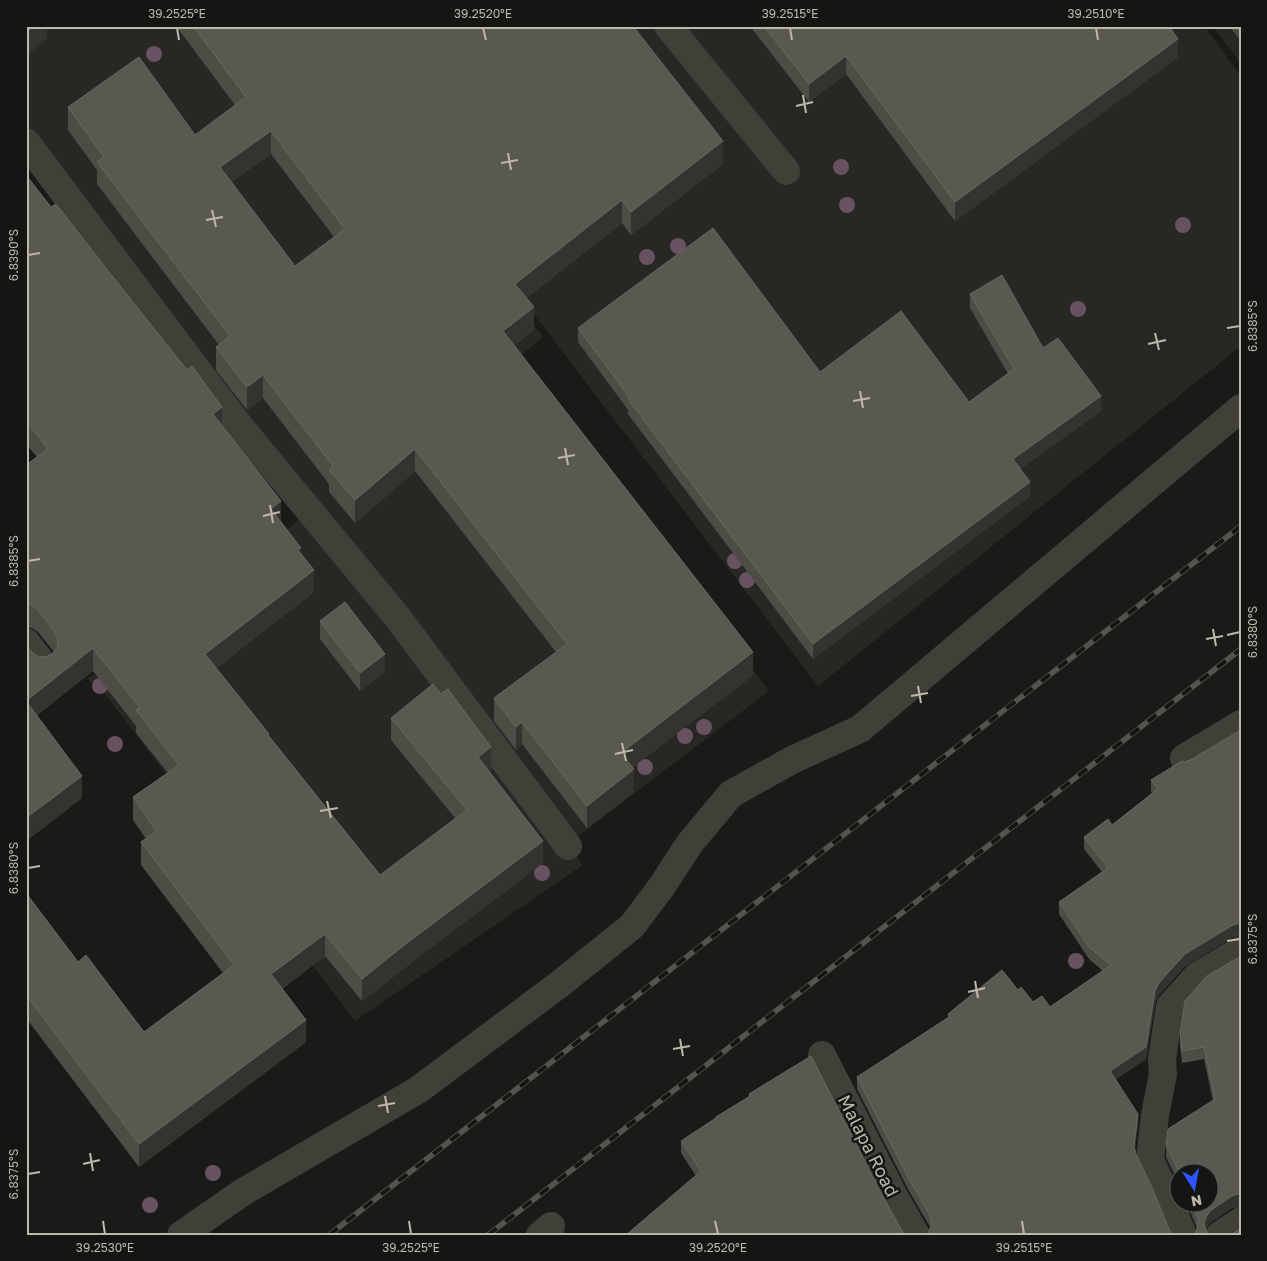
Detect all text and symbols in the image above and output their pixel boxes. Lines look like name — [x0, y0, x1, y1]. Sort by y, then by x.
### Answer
text: 39.2525°E — [148, 6, 206, 21]
text: 39.2520°E — [454, 6, 512, 21]
text: 39.2515°E — [762, 6, 818, 21]
text: 39.2510°E — [1067, 6, 1125, 21]
text: 6.8390°S — [6, 229, 21, 281]
text: 6.8385°S — [1245, 300, 1260, 352]
text: 6.8385°S — [6, 535, 21, 587]
text: 6.8380°S — [1245, 606, 1260, 658]
text: 6.8380°S — [6, 842, 21, 894]
text: 6.8375°S — [1245, 913, 1260, 964]
street label: Malapa Road — [834, 1091, 904, 1200]
text: 6.8375°S — [6, 1148, 21, 1199]
north arrow — [1170, 1164, 1220, 1214]
text: N — [1190, 1192, 1203, 1211]
text: 39.2530°E — [76, 1240, 134, 1255]
text: 39.2525°E — [382, 1240, 440, 1255]
text: 39.2520°E — [689, 1240, 747, 1255]
text: 39.2515°E — [996, 1240, 1052, 1255]

